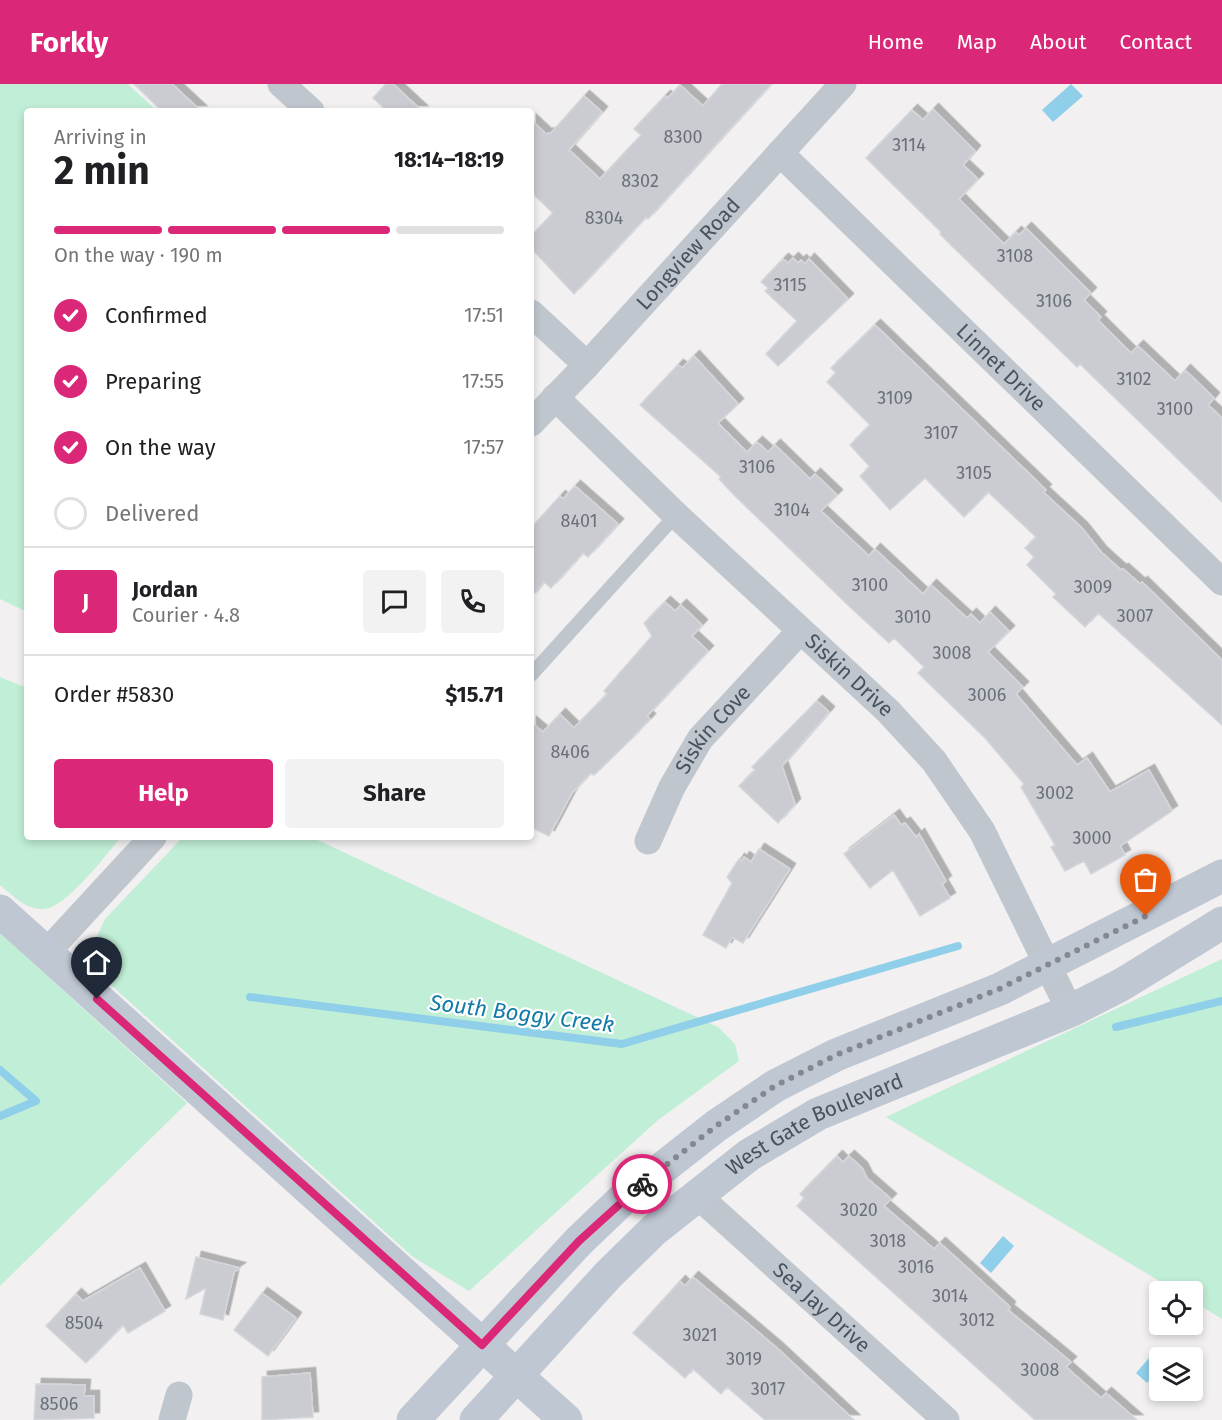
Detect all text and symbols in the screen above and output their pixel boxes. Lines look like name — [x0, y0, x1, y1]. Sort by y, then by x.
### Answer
text: Forkly — [30, 26, 108, 59]
text: Home — [868, 29, 924, 55]
text: Map — [957, 29, 997, 55]
text: About — [1030, 29, 1087, 55]
text: Contact — [1120, 29, 1192, 55]
text: Arriving in — [54, 125, 147, 149]
house number: 8300 — [664, 126, 703, 148]
house number: 3114 — [892, 134, 926, 156]
text: 18:14–18:19 — [394, 146, 504, 173]
text: 2 min — [54, 148, 150, 194]
house number: 8302 — [621, 170, 659, 192]
street label: Longview Road — [631, 192, 746, 315]
house number: 8304 — [585, 207, 624, 229]
text: On the way · 190 m — [54, 243, 223, 267]
house number: 3108 — [997, 245, 1033, 267]
house number: 3115 — [774, 274, 806, 296]
house number: 3106 — [1036, 290, 1072, 312]
icon: check — [54, 299, 87, 332]
text: Confirmed — [105, 302, 208, 329]
text: 17:51 — [464, 303, 504, 327]
street label: Linnet Drive — [951, 318, 1051, 417]
icon: check — [54, 365, 87, 398]
text: Preparing — [105, 368, 201, 395]
house number: 3102 — [1116, 368, 1152, 390]
text: 17:55 — [462, 369, 504, 393]
house number: 3109 — [877, 387, 913, 409]
house number: 3100 — [1157, 398, 1193, 420]
house number: 3107 — [924, 422, 958, 444]
icon: check — [54, 431, 87, 464]
text: On the way — [105, 434, 216, 461]
text: 17:57 — [463, 435, 504, 459]
house number: 3106 — [739, 456, 775, 478]
house number: 3105 — [956, 462, 992, 484]
house number: 3104 — [774, 499, 810, 521]
text: Delivered — [105, 500, 200, 527]
house number: 8401 — [561, 510, 597, 532]
button: chat — [363, 570, 426, 633]
button: phone — [441, 570, 504, 633]
house number: 3100 — [852, 574, 888, 596]
text: Jordan — [132, 576, 198, 603]
house number: 3009 — [1074, 576, 1112, 598]
text: J — [82, 588, 89, 615]
text: Courier · 4.8 — [132, 603, 240, 627]
house number: 3007 — [1117, 605, 1153, 627]
house number: 3010 — [895, 606, 931, 628]
street label: Siskin Drive — [800, 628, 899, 722]
house number: 3008 — [933, 642, 972, 664]
street label: Siskin Cove — [670, 680, 756, 779]
text: Order #5830 — [54, 681, 174, 708]
text: $15.71 — [445, 681, 504, 708]
house number: 3006 — [968, 684, 1006, 706]
house number: 8406 — [550, 741, 590, 763]
button: Help — [54, 759, 273, 828]
button: Share — [285, 759, 504, 828]
house number: 3002 — [1036, 782, 1074, 804]
house number: 3000 — [1072, 827, 1112, 849]
pin — [1120, 854, 1171, 916]
icon: bag — [1129, 863, 1162, 896]
pin — [71, 937, 122, 999]
icon: home — [80, 946, 113, 979]
water label: South Boggy Creek — [427, 989, 616, 1038]
street label: West Gate Boulevard — [721, 1068, 907, 1181]
courier — [612, 1154, 672, 1214]
icon: bike — [626, 1168, 659, 1201]
house number: 3020 — [840, 1199, 878, 1221]
house number: 3018 — [870, 1230, 906, 1252]
house number: 3016 — [898, 1256, 934, 1278]
street label: Sea Jay Drive — [768, 1257, 876, 1358]
map controls — [1149, 1281, 1203, 1401]
button: locate — [1149, 1281, 1203, 1335]
house number: 3014 — [932, 1285, 968, 1307]
house number: 3012 — [959, 1309, 995, 1331]
house number: 8504 — [65, 1312, 104, 1334]
house number: 3021 — [682, 1324, 718, 1346]
button: layers — [1149, 1347, 1203, 1401]
house number: 3019 — [726, 1348, 762, 1370]
house number: 3008 — [1021, 1359, 1060, 1381]
house number: 3017 — [751, 1378, 785, 1400]
house number: 8506 — [40, 1393, 78, 1415]

